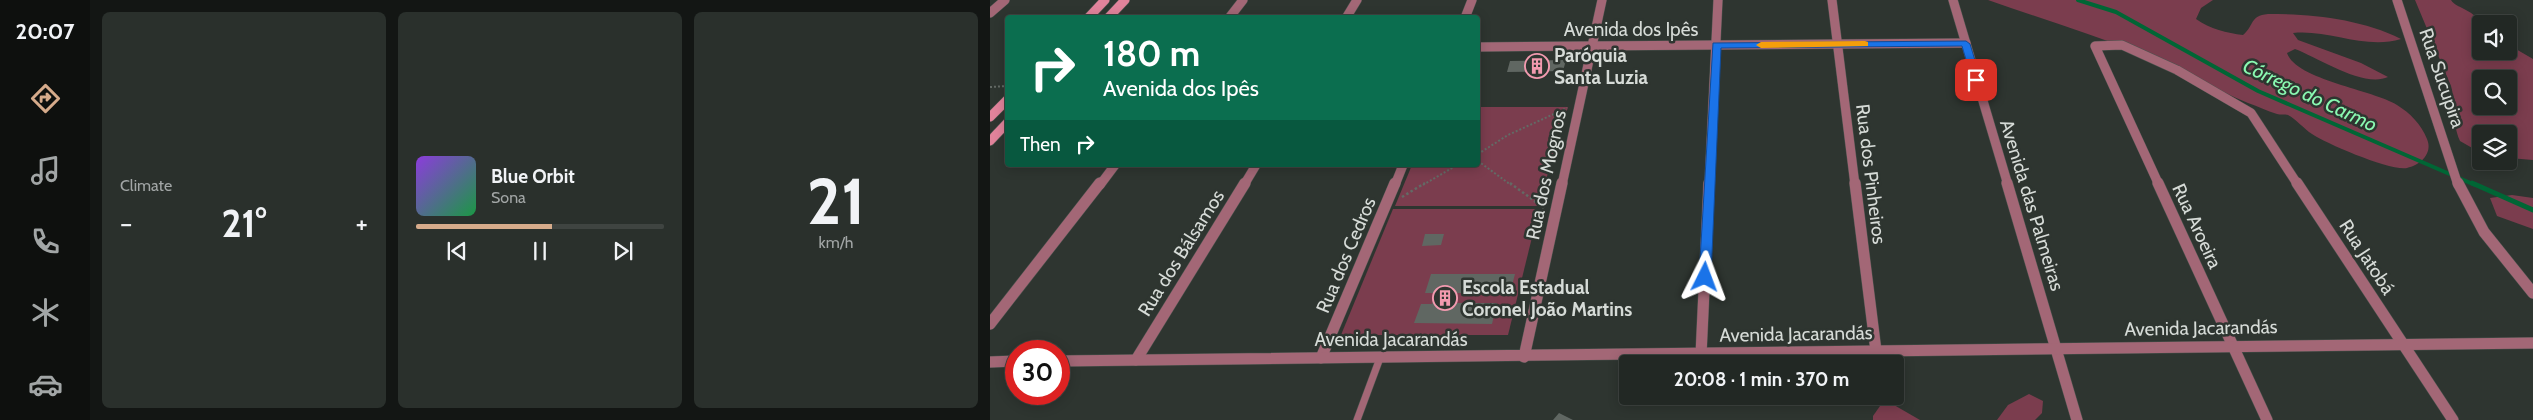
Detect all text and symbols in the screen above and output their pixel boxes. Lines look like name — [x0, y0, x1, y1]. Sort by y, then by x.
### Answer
map controls — [2472, 15, 2517, 170]
button: sound — [2472, 15, 2517, 60]
text: 20:07 — [16, 18, 74, 45]
street label: Avenida dos Ipês — [1564, 18, 1698, 41]
street label: Rua Sucupira — [2414, 25, 2470, 131]
text: 180 m — [1103, 32, 1200, 75]
icon: right — [1020, 35, 1085, 100]
place label: Paróquia Santa Luzia — [1554, 44, 1649, 89]
building icon: Paróquia Santa Luzia — [1524, 53, 1550, 79]
water label: Córrego do Carmo — [2239, 53, 2381, 137]
pin — [1955, 59, 1997, 101]
icon: arrive — [1962, 66, 1990, 94]
button: search — [2472, 70, 2517, 115]
text: Avenida dos Ipês — [1103, 75, 1259, 102]
icon: directions — [28, 81, 63, 116]
street label: Rua dos Pinheiros — [1851, 102, 1891, 246]
street label: Rua dos Mognos — [1521, 108, 1571, 242]
street label: Avenida das Palmeiras — [1995, 117, 2069, 294]
button: layers — [2472, 125, 2517, 170]
icon: right — [1071, 130, 1099, 158]
text: Then — [1020, 133, 1061, 156]
icon: music — [28, 153, 63, 188]
text: 21 — [807, 161, 865, 240]
text: Blue Orbit — [491, 165, 575, 188]
text: Climate — [120, 176, 172, 195]
street label: Rua Aroeira — [2167, 180, 2227, 272]
street label: Rua dos Bálsamos — [1133, 185, 1229, 320]
text: Sona — [491, 188, 526, 207]
street label: Rua dos Cedros — [1311, 194, 1381, 316]
text: 21° — [221, 200, 267, 247]
text: − — [120, 206, 132, 240]
text: + — [356, 206, 368, 240]
street label: Rua Jatobá — [2334, 215, 2400, 299]
icon: phone — [28, 224, 63, 259]
text: km/h — [818, 233, 854, 252]
icon: previous — [443, 237, 471, 265]
icon: pause — [526, 237, 554, 265]
icon: next — [609, 237, 637, 265]
position arrow — [1678, 250, 1730, 302]
place label: Escola Estadual Coronel João Martins — [1462, 276, 1632, 321]
building icon: Escola Estadual Coronel João Martins — [1432, 285, 1458, 311]
icon: climate — [28, 295, 63, 330]
street label: Avenida Jacarandás — [2124, 315, 2278, 341]
street label: Avenida Jacarandás — [1719, 321, 1873, 347]
street label: Avenida Jacarandás — [1314, 328, 1468, 351]
speed limit sign: 30 — [1005, 340, 1070, 405]
icon: car — [28, 367, 63, 402]
text: 20:08 · 1 min · 370 m — [1674, 368, 1849, 391]

